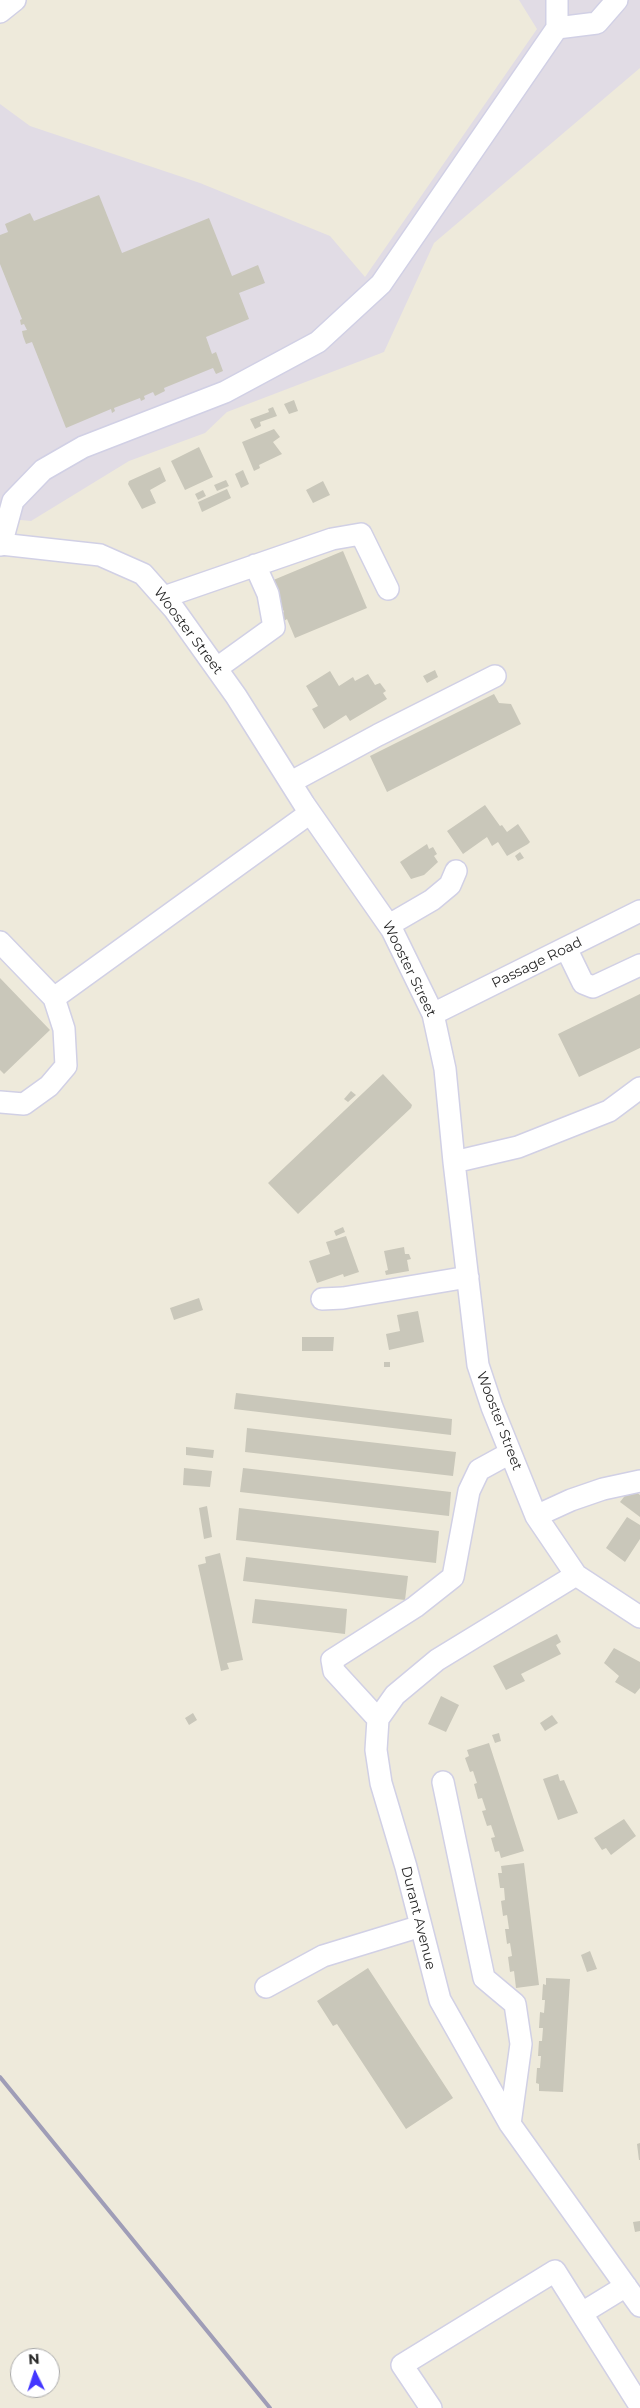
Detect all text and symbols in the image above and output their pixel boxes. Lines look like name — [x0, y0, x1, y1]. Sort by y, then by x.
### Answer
street label: Wooster Street — [150, 584, 226, 678]
street label: Wooster Street — [379, 918, 439, 1020]
street label: Passage Road — [489, 934, 585, 992]
street label: Wooster Street — [472, 1369, 526, 1473]
street label: Durant Avenue — [397, 1865, 439, 1971]
north arrow — [10, 2348, 60, 2398]
text: N — [28, 2350, 40, 2368]

